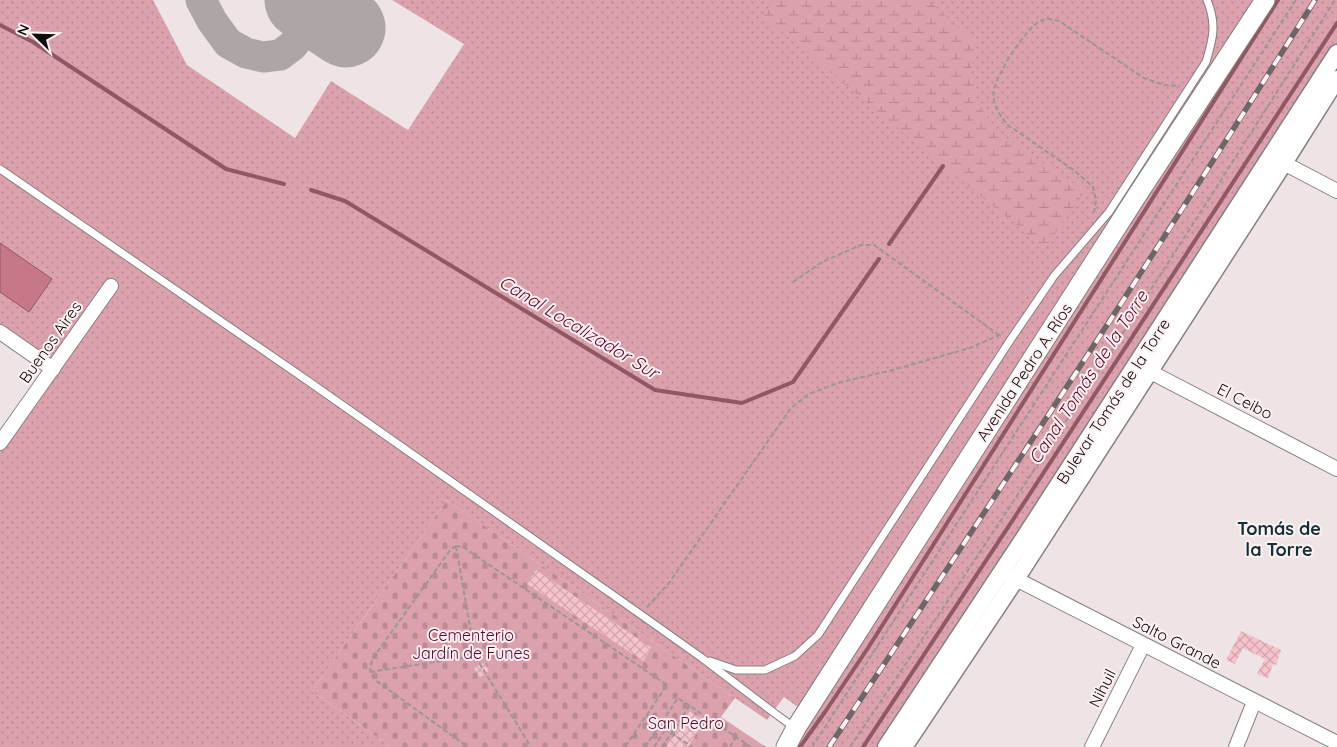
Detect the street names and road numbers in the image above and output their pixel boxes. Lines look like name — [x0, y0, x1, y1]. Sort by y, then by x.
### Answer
street label: Buenos Aires — [14, 297, 86, 387]
street label: Avenida Pedro A. Ríos — [972, 299, 1076, 445]
street label: Bulevar Tomás de la Torre — [1052, 314, 1174, 488]
street label: El Ceibo — [1214, 379, 1276, 423]
street label: Salto Grande — [1129, 611, 1225, 673]
street label: Nihuil — [1084, 665, 1120, 711]

